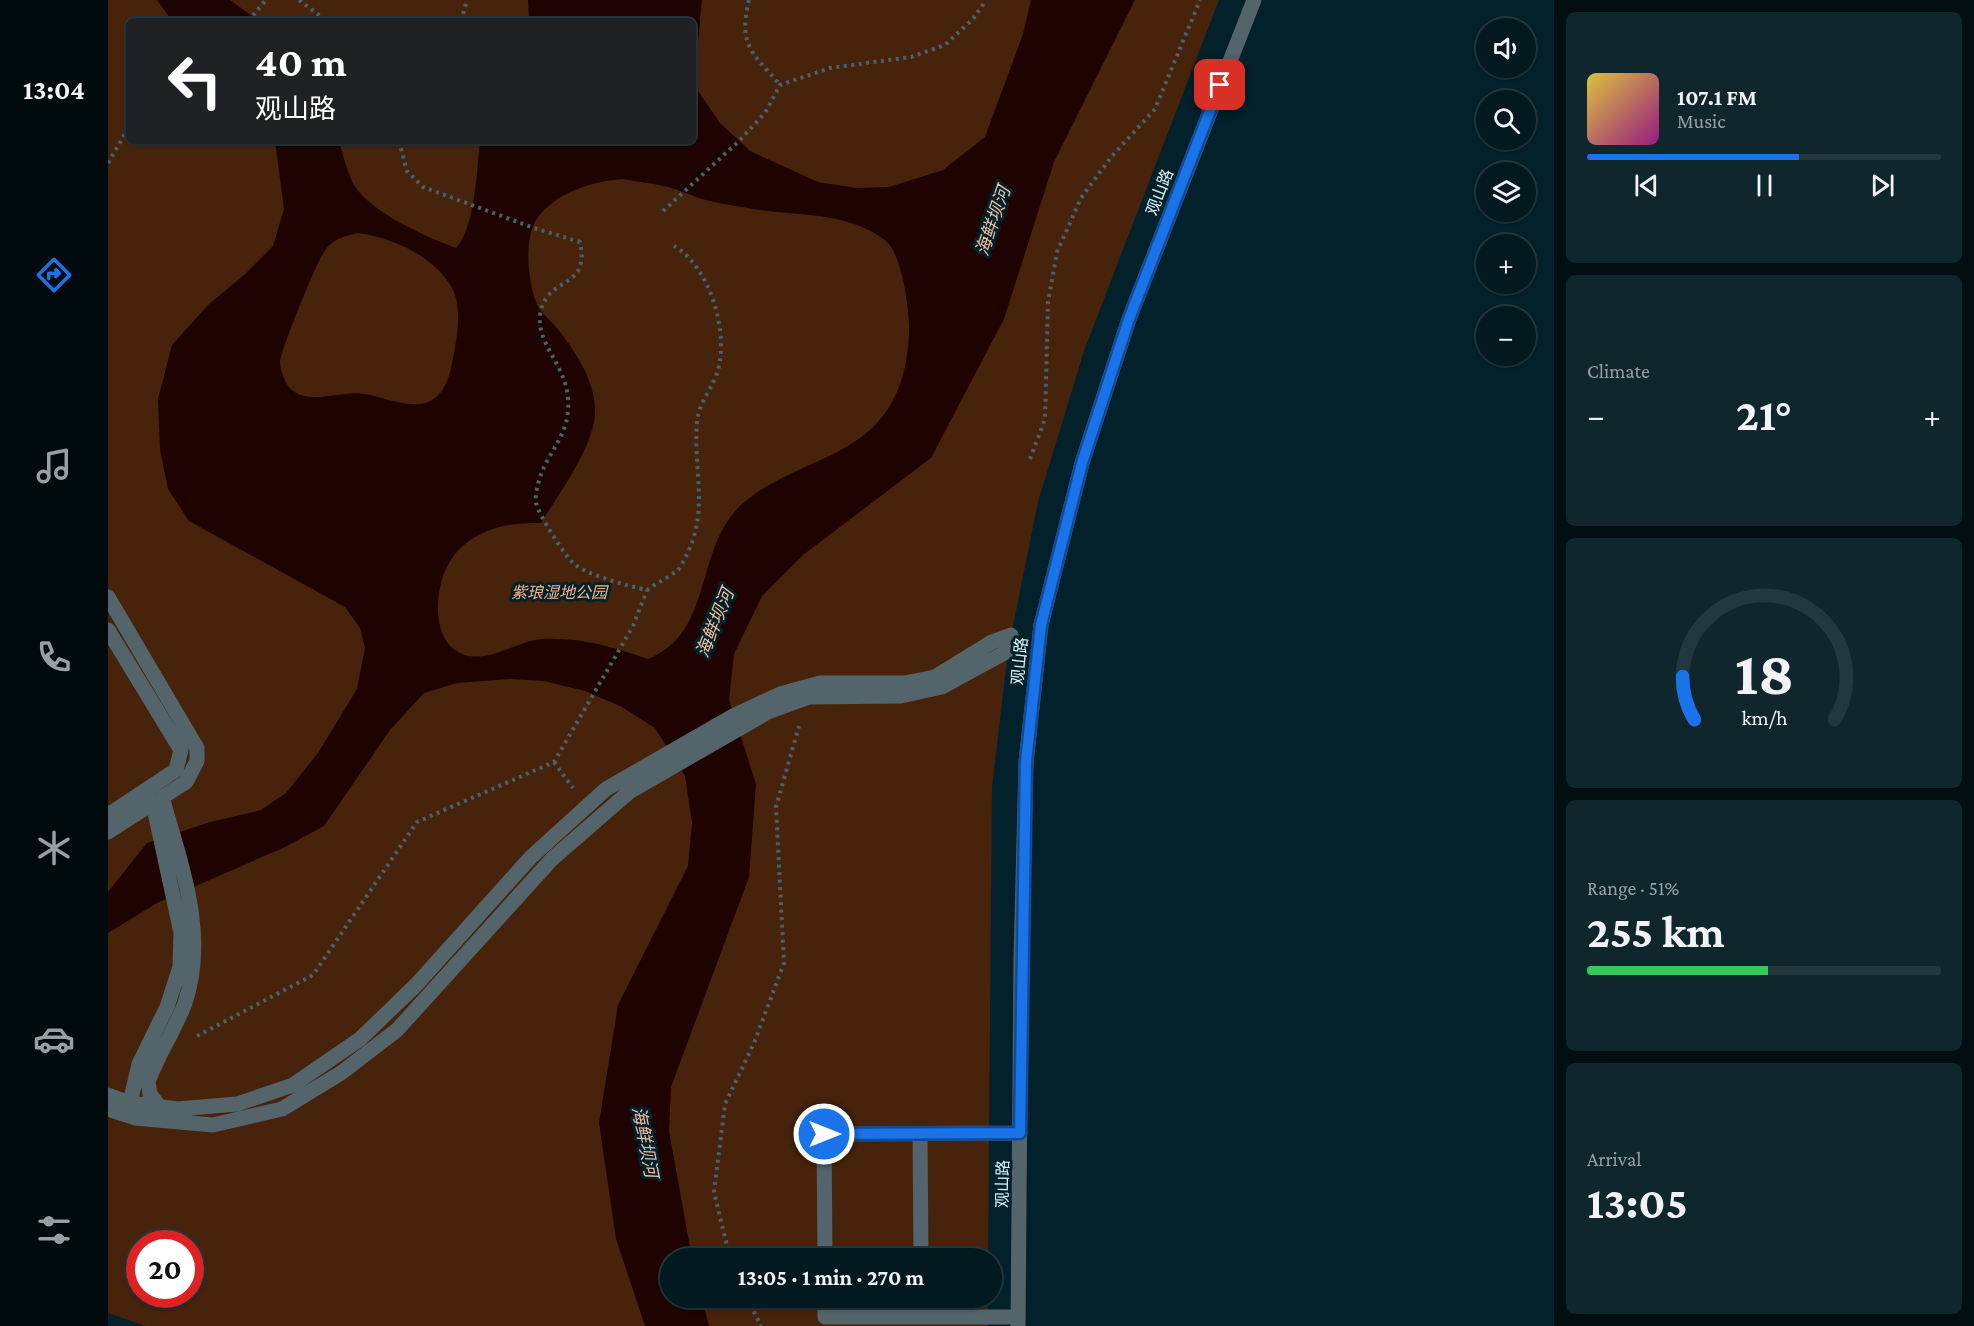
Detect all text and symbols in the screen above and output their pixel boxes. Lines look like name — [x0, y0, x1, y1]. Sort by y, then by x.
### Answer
map controls — [1476, 18, 1536, 366]
button: sound — [1476, 18, 1536, 78]
text: 40 m — [255, 38, 347, 85]
icon: left — [156, 42, 234, 120]
pin — [1194, 59, 1245, 110]
icon: arrive — [1203, 68, 1236, 101]
text: 13:04 — [23, 75, 85, 105]
text: 107.1 FM — [1677, 85, 1757, 110]
button: search — [1476, 90, 1536, 150]
text: 观山路 — [255, 94, 336, 124]
text: Music — [1677, 110, 1726, 132]
button: layers — [1476, 162, 1536, 222]
street label: 观山路 — [1143, 167, 1176, 218]
icon: previous — [1630, 169, 1663, 202]
icon: pause — [1748, 169, 1781, 202]
icon: next — [1866, 169, 1899, 202]
water label: 海鲜坝河 — [972, 181, 1015, 258]
button: + — [1476, 234, 1536, 294]
icon: directions — [33, 254, 75, 296]
button: − — [1476, 306, 1536, 366]
text: Climate — [1587, 360, 1650, 382]
text: 21° — [1736, 390, 1792, 440]
text: − — [1587, 397, 1604, 434]
text: + — [1924, 397, 1941, 434]
icon: music — [33, 445, 75, 487]
water label: 海鲜坝河 — [692, 583, 739, 660]
park label: 紫琅湿地公园 — [511, 584, 609, 601]
icon: phone — [33, 636, 75, 678]
street label: 观山路 — [1009, 636, 1030, 686]
text: 18 — [1734, 638, 1794, 707]
text: km/h — [1741, 706, 1788, 730]
icon: climate — [33, 827, 75, 869]
text: Range · 51% — [1587, 877, 1679, 899]
text: 255 km — [1587, 907, 1725, 957]
icon: car — [33, 1018, 75, 1060]
position arrow — [792, 1102, 856, 1166]
water label: 海鲜坝河 — [628, 1105, 662, 1182]
text: Arrival — [1587, 1148, 1641, 1170]
street label: 观山路 — [994, 1160, 1011, 1208]
text: 13:05 — [1587, 1178, 1688, 1228]
icon: filters — [33, 1209, 75, 1251]
speed limit sign: 20 — [126, 1230, 204, 1308]
text: 13:05 · 1 min · 270 m — [738, 1265, 924, 1290]

